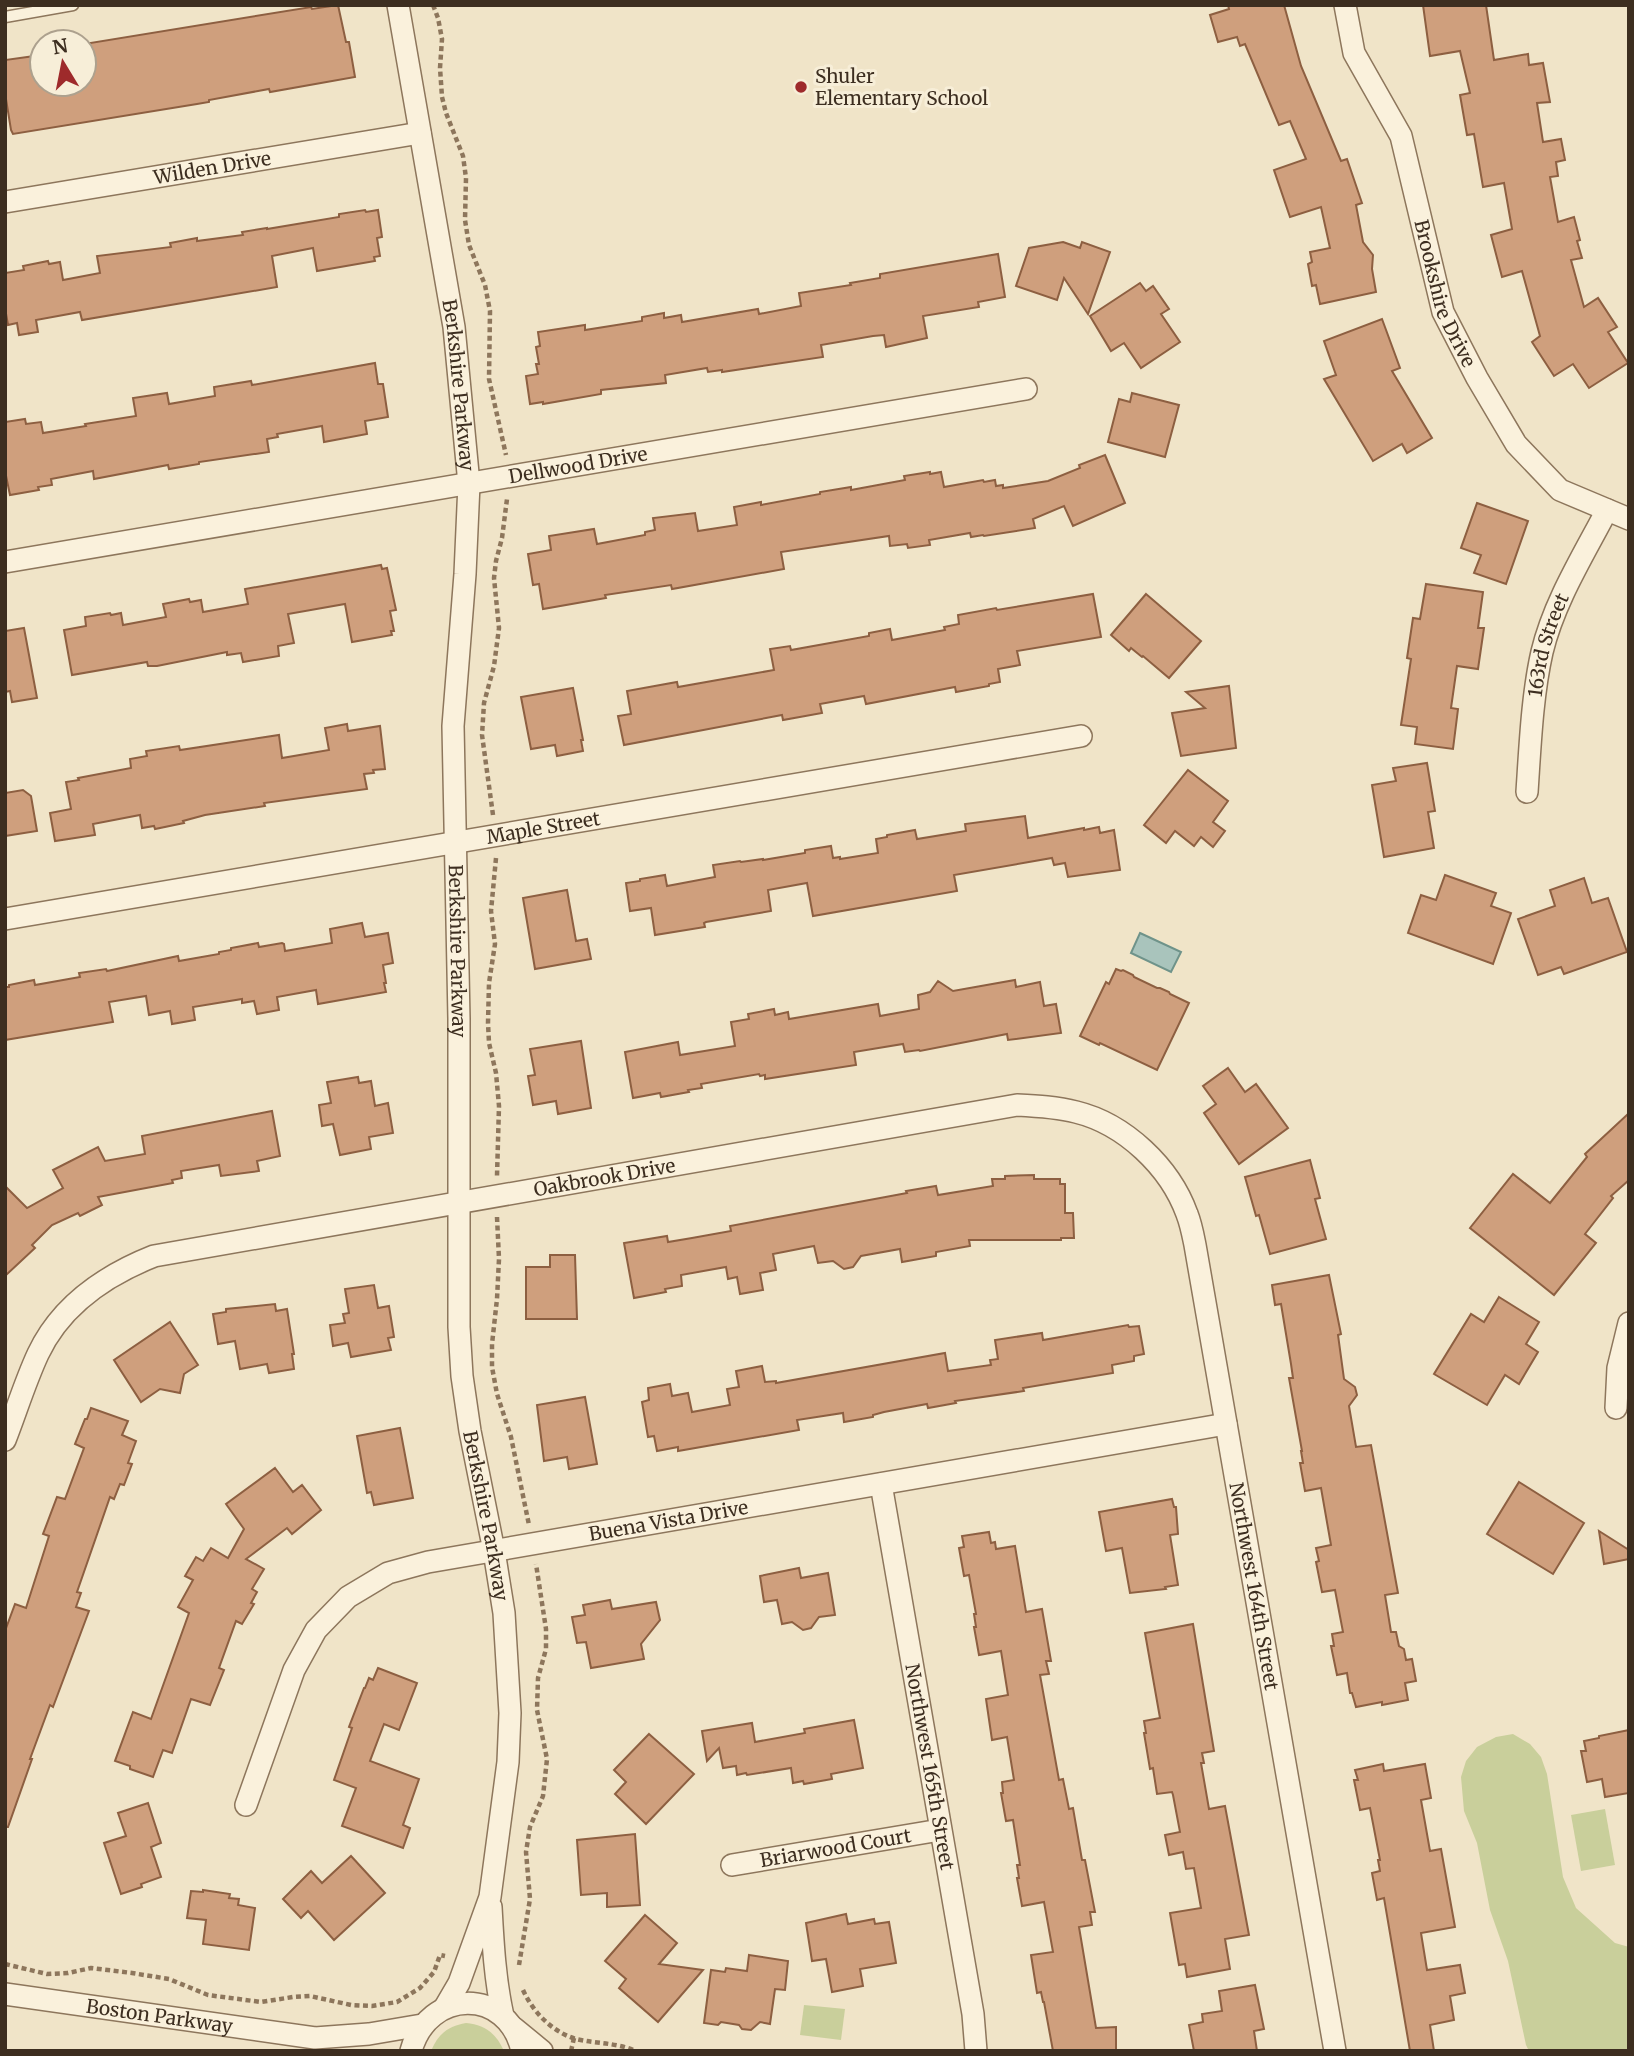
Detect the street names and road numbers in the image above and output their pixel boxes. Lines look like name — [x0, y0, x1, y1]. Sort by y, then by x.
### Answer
street label: Wilden Drive — [151, 146, 273, 189]
street label: Brookshire Drive — [1409, 217, 1481, 371]
street label: Berkshire Parkway — [437, 297, 480, 472]
street label: Dellwood Drive — [506, 441, 649, 489]
street label: 163rd Street — [1523, 589, 1574, 698]
street label: Maple Street — [485, 806, 603, 849]
street label: Berkshire Parkway — [444, 864, 471, 1037]
street label: Oakbrook Drive — [532, 1153, 677, 1201]
street label: Berkshire Parkway — [458, 1428, 514, 1602]
street label: Northwest 164th Street — [1224, 1480, 1284, 1693]
street label: Buena Vista Drive — [587, 1495, 750, 1546]
street label: Northwest 165th Street — [900, 1662, 960, 1872]
street label: Briarwood Court — [758, 1823, 913, 1872]
street label: Boston Parkway — [84, 1994, 234, 2038]

